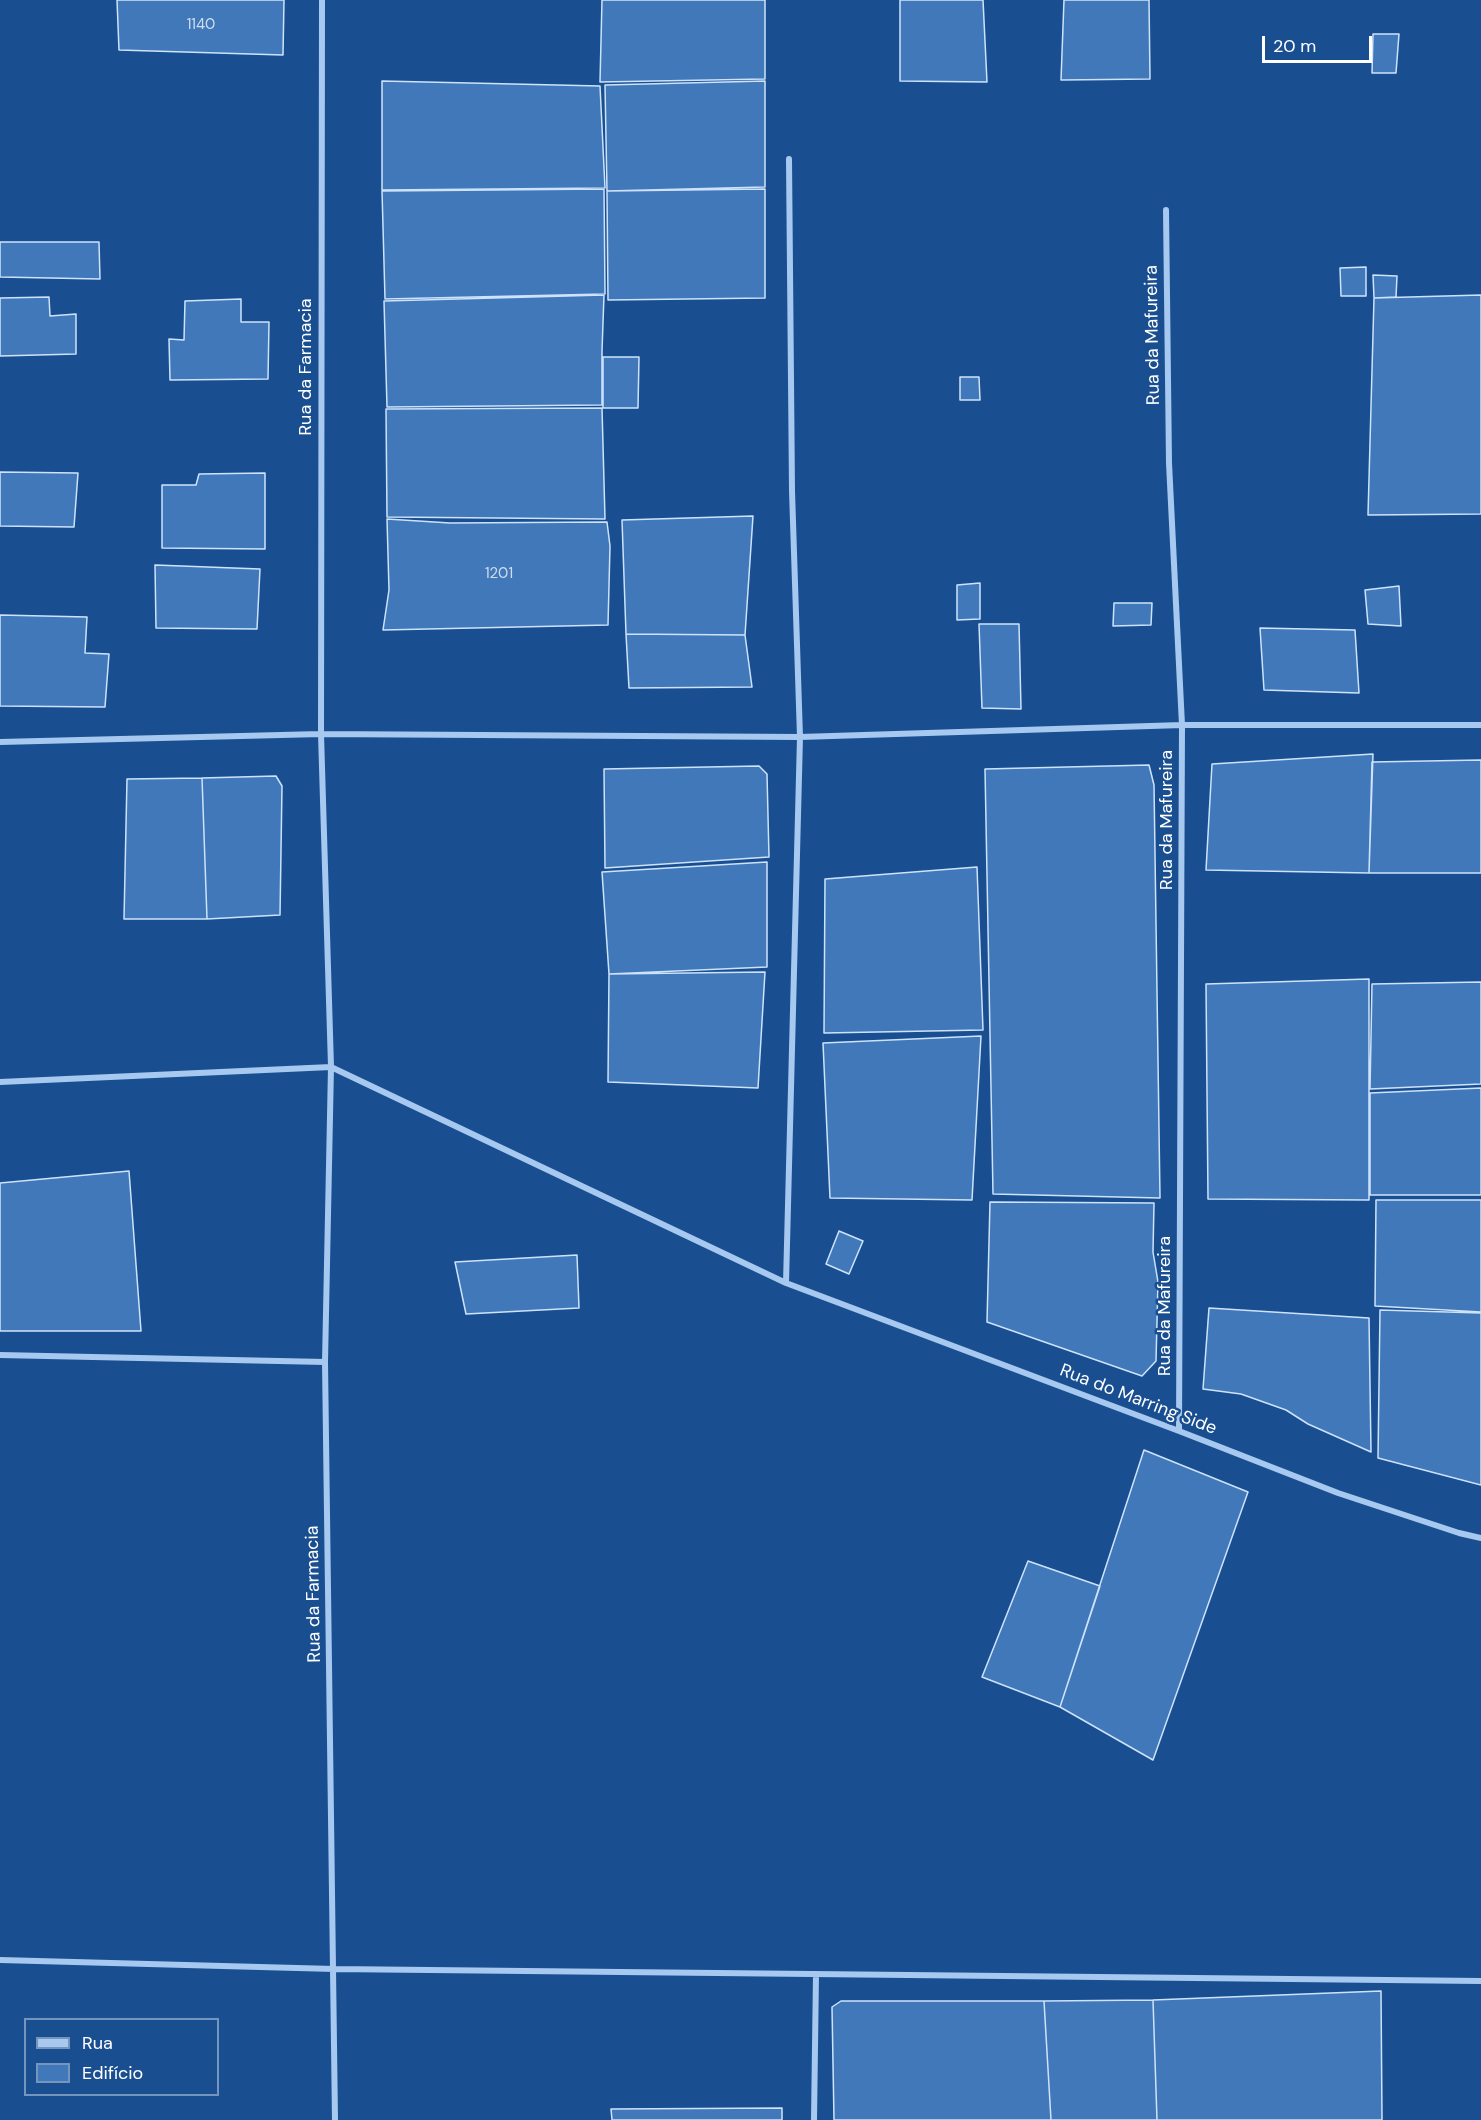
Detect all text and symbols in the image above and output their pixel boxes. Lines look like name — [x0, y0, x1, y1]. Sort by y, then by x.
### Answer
house number: 1140 — [187, 16, 215, 34]
scale bar — [1265, 24, 1374, 62]
text: 20 m — [1273, 34, 1316, 58]
street label: Rua da Mafureira — [1141, 265, 1165, 405]
street label: Rua da Farmacia — [295, 298, 317, 436]
house number: 1201 — [485, 565, 513, 583]
street label: Rua da Mafureira — [1156, 750, 1178, 890]
street label: Rua da Mafureira — [1154, 1236, 1176, 1376]
street label: Rua do Marring Side — [1056, 1360, 1220, 1440]
street label: Rua da Farmacia — [302, 1525, 326, 1663]
legend — [24, 2018, 219, 2096]
text: Rua — [82, 2031, 113, 2055]
text: Edifício — [82, 2061, 143, 2085]

